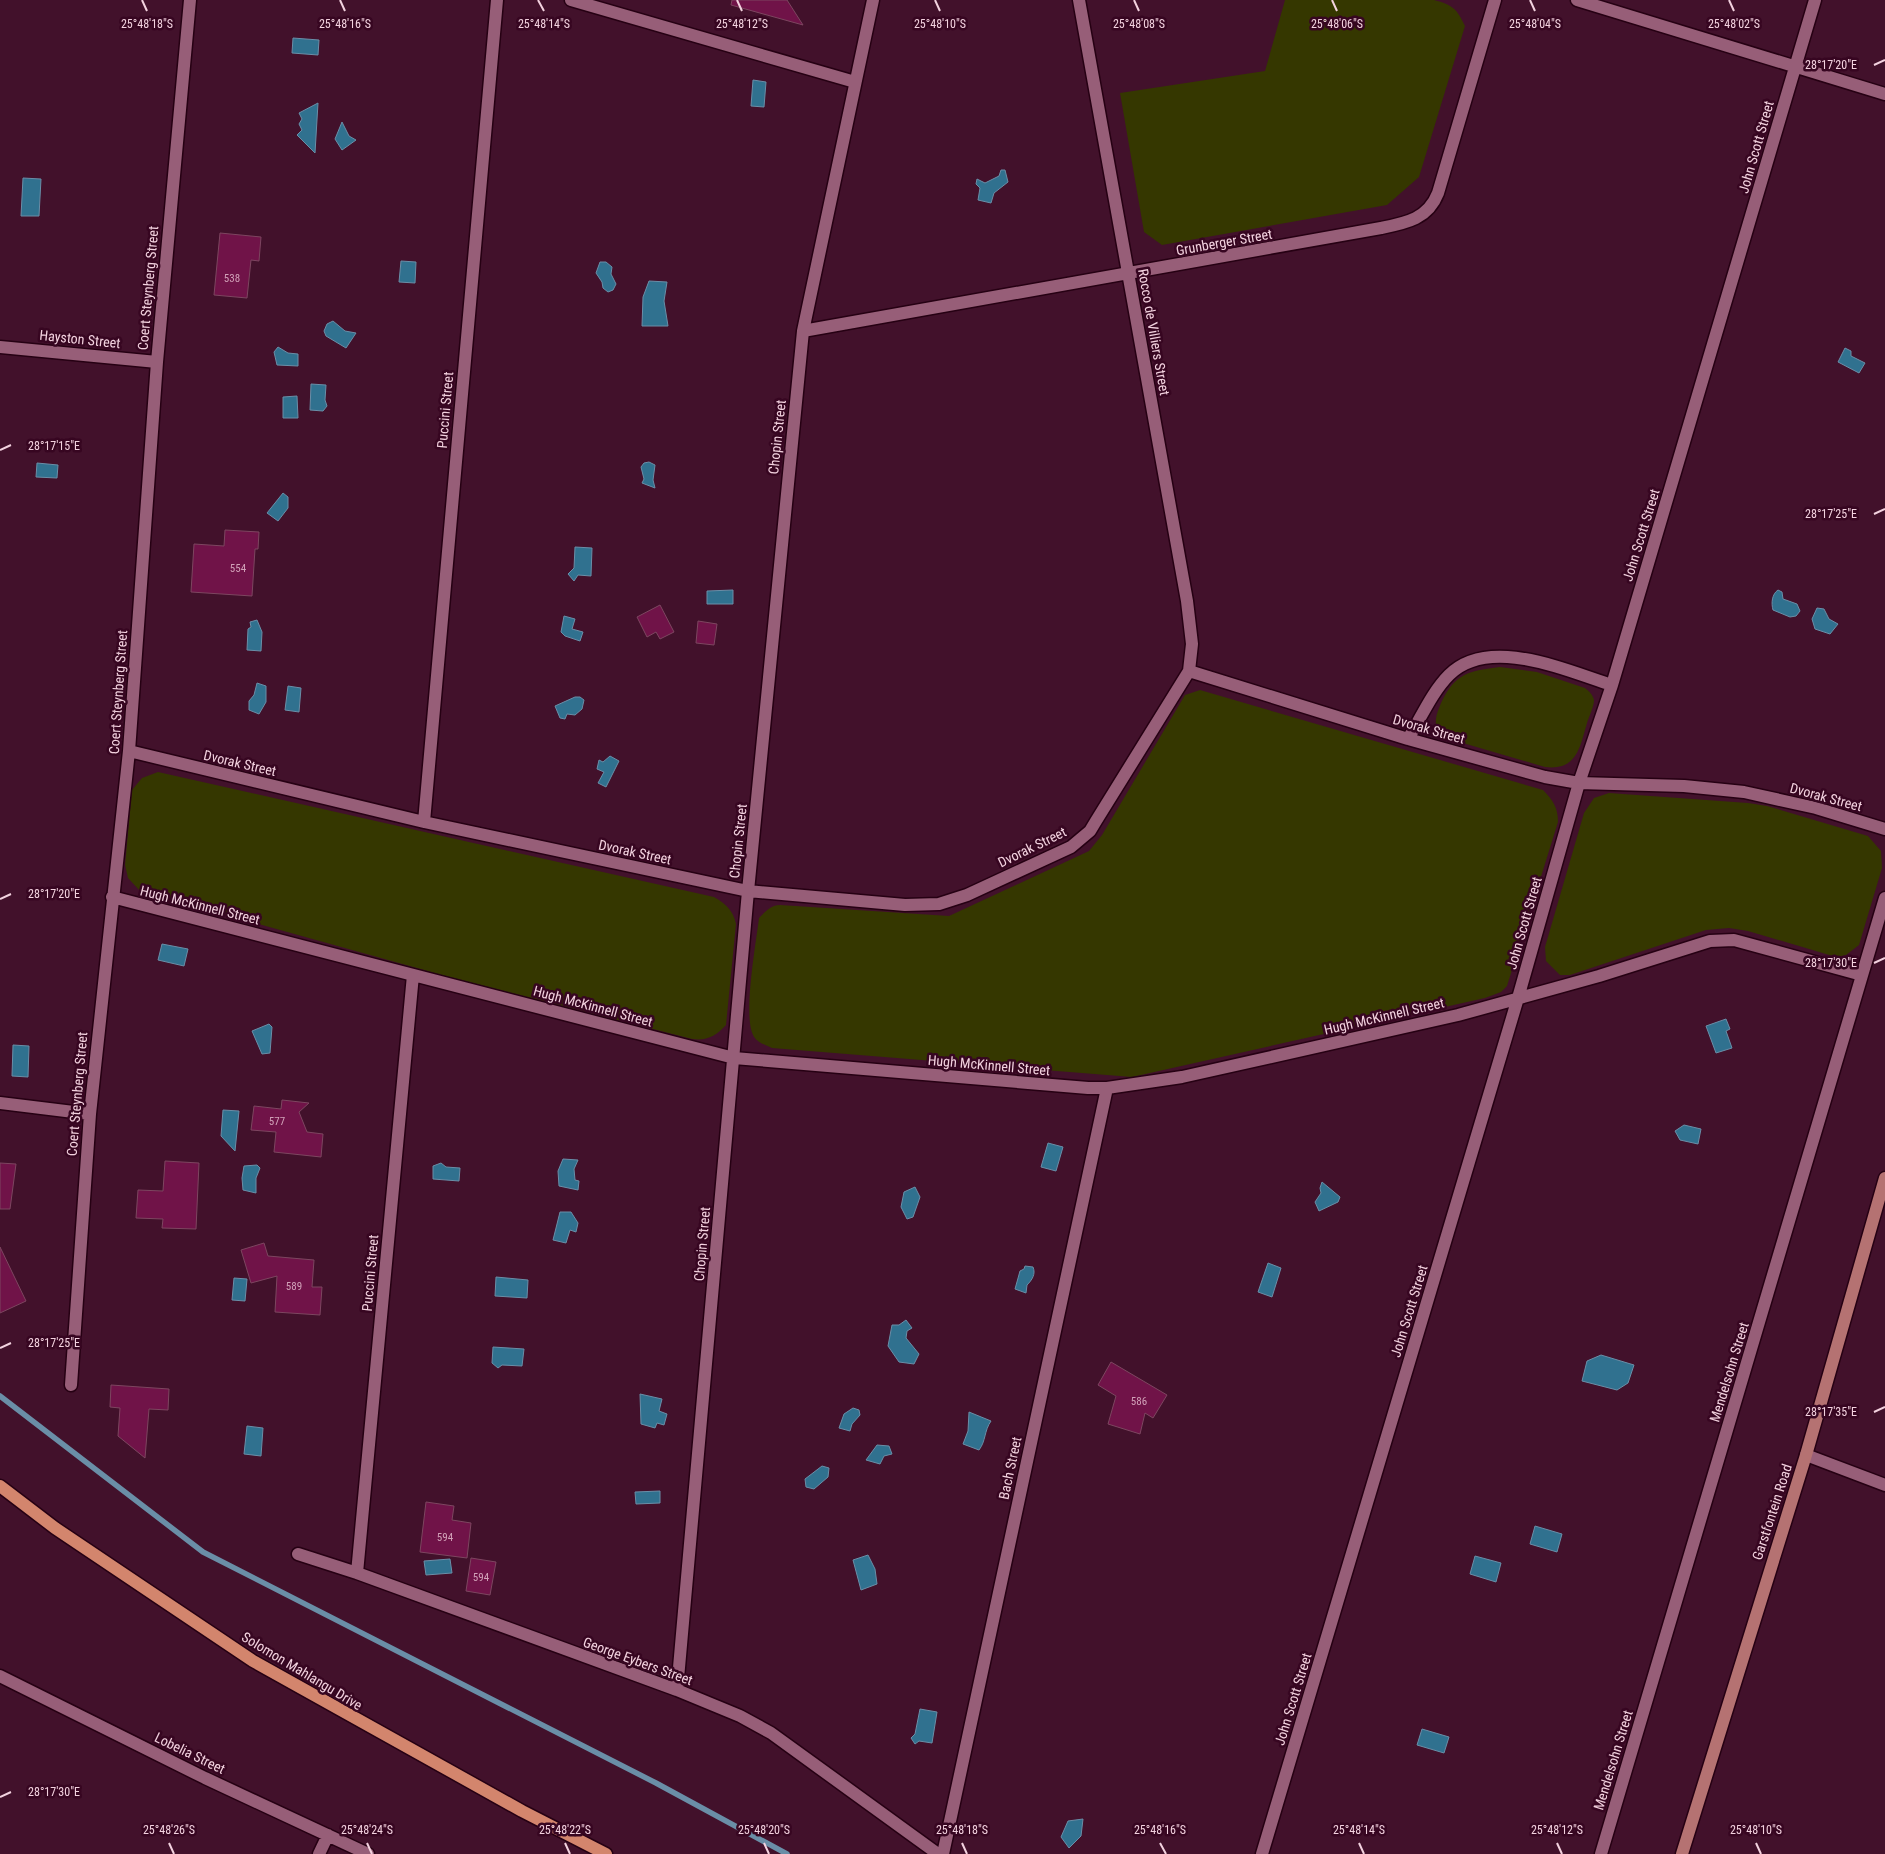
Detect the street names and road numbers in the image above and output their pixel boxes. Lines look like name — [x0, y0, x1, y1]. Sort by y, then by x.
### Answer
street label: John Scott Street — [1735, 99, 1777, 195]
street label: Coert Steynberg Street — [135, 225, 161, 351]
street label: Grunberger Street — [1175, 226, 1273, 258]
street label: Rocco de Villiers Street — [1135, 267, 1173, 397]
street label: Hayston Street — [39, 327, 121, 351]
street label: Puccini Street — [434, 371, 456, 449]
street label: Chopin Street — [765, 399, 789, 475]
street label: John Scott Street — [1619, 487, 1663, 583]
street label: Coert Steynberg Street — [106, 629, 130, 755]
street label: Dvorak Street — [1391, 711, 1467, 747]
street label: Dvorak Street — [202, 747, 278, 779]
street label: Dvorak Street — [1788, 780, 1864, 814]
street label: Chopin Street — [726, 803, 750, 879]
street label: Dvorak Street — [995, 824, 1069, 870]
street label: Dvorak Street — [597, 836, 673, 868]
street label: John Scott Street — [1503, 875, 1545, 971]
street label: Hugh McKinnell Street — [138, 882, 262, 928]
street label: Hugh McKinnell Street — [532, 982, 654, 1030]
street label: Hugh McKinnell Street — [1322, 994, 1446, 1038]
street label: Coert Steynberg Street — [64, 1031, 90, 1157]
street label: Hugh McKinnell Street — [927, 1052, 1051, 1078]
street label: Chopin Street — [691, 1206, 713, 1282]
street label: Puccini Street — [359, 1234, 381, 1312]
street label: John Scott Street — [1387, 1263, 1431, 1359]
street label: Mendelsohn Street — [1706, 1320, 1752, 1424]
street label: Bach Street — [996, 1435, 1024, 1501]
street label: Garstfontein Road — [1749, 1462, 1795, 1562]
street label: Solomon Mahlangu Drive — [239, 1629, 365, 1714]
street label: George Eybers Street — [581, 1634, 695, 1688]
street label: John Scott Street — [1271, 1651, 1315, 1747]
street label: Mendelsohn Street — [1590, 1708, 1636, 1812]
street label: Lobelia Street — [152, 1729, 228, 1777]

